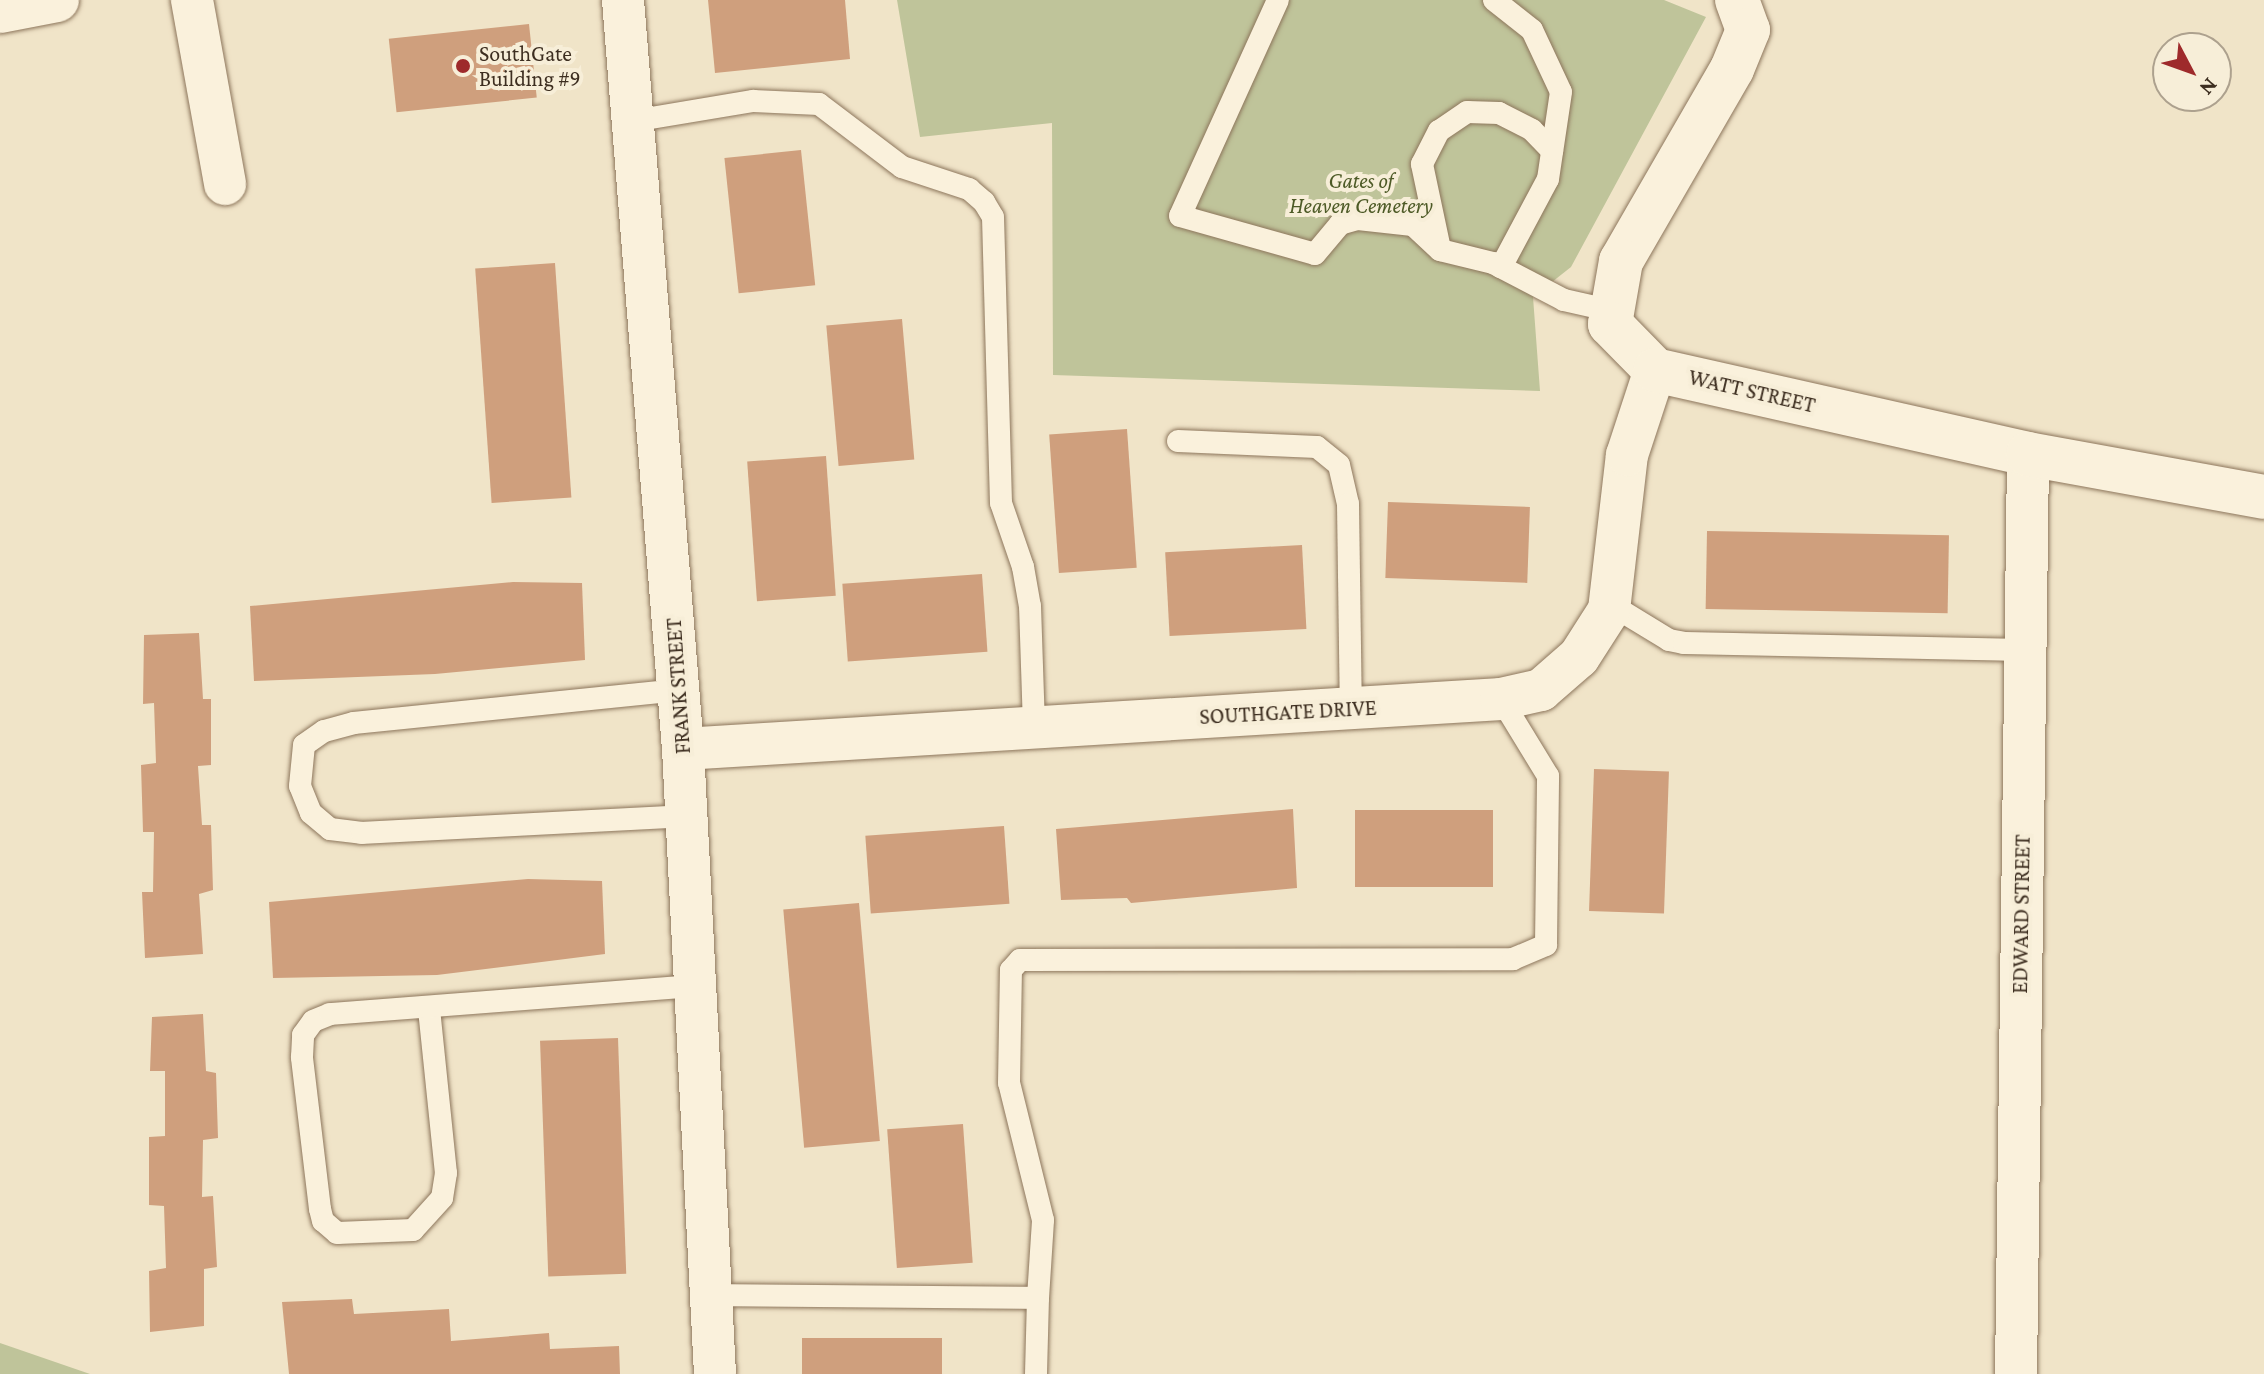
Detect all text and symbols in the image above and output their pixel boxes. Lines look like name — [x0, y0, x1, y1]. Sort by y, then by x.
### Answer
north arrow — [2152, 32, 2232, 112]
place label: SouthGate Building #9 — [479, 40, 581, 92]
marker: SouthGate Building #9 — [454, 57, 472, 75]
text: N — [2195, 73, 2223, 101]
park label: Gates of Heaven Cemetery — [1289, 167, 1433, 218]
street label: WATT STREET — [1686, 364, 1818, 418]
street label: FRANK STREET — [660, 617, 696, 755]
street label: SOUTHGATE DRIVE — [1199, 694, 1377, 730]
street label: EDWARD STREET — [2006, 834, 2036, 994]

